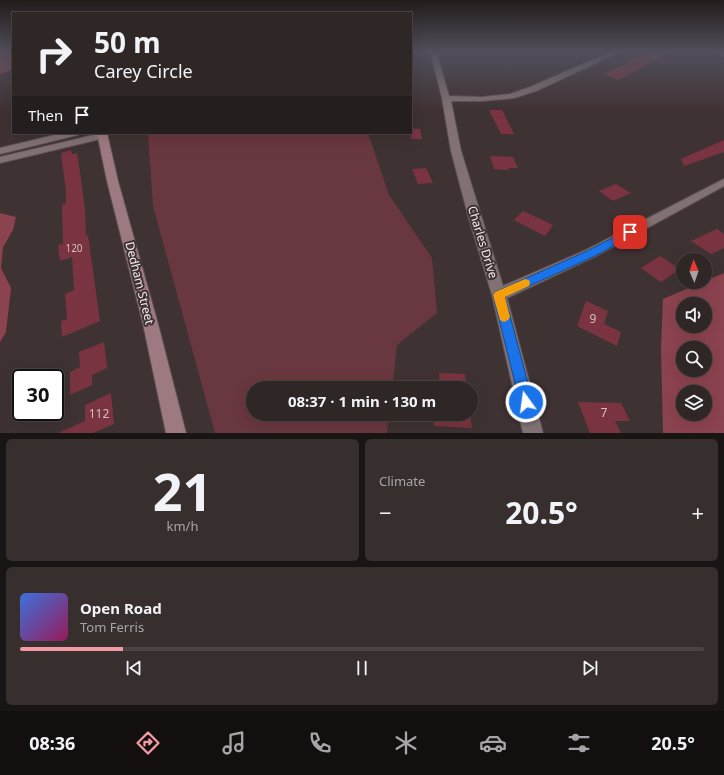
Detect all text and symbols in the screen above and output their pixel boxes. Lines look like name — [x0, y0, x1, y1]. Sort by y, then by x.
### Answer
text: 50 m — [94, 23, 161, 61]
icon: right — [28, 28, 80, 80]
text: Carey Circle — [94, 59, 193, 83]
icon: arrive — [71, 104, 93, 126]
text: Then — [28, 105, 63, 125]
street label: Charles Drive — [464, 204, 502, 281]
pin — [613, 215, 647, 249]
icon: arrive — [619, 221, 641, 243]
street label: Dedham Street — [121, 240, 159, 327]
house number: 120 — [65, 241, 83, 255]
north arrow — [676, 253, 712, 289]
map controls — [676, 253, 712, 421]
button: sound — [676, 297, 712, 333]
house number: 9 — [590, 310, 597, 327]
button: search — [676, 341, 712, 377]
speed limit sign: 30 — [12, 369, 64, 421]
position arrow — [505, 381, 547, 423]
button: layers — [676, 385, 712, 421]
text: 08:37 · 1 min · 130 m — [288, 391, 436, 411]
house number: 7 — [601, 404, 608, 421]
house number: 112 — [89, 405, 109, 422]
text: 21 — [153, 455, 212, 526]
text: Climate — [379, 472, 425, 490]
text: 20.5° — [505, 492, 578, 533]
text: − — [379, 497, 392, 527]
text: + — [691, 497, 704, 527]
text: km/h — [167, 517, 198, 535]
text: Open Road — [80, 598, 162, 618]
text: Tom Ferris — [80, 618, 144, 636]
icon: previous — [123, 657, 145, 679]
icon: pause — [351, 657, 373, 679]
icon: next — [579, 657, 601, 679]
icon: directions — [134, 729, 162, 757]
icon: music — [220, 729, 248, 757]
icon: phone — [306, 729, 334, 757]
icon: climate — [392, 729, 420, 757]
icon: car — [479, 729, 507, 757]
icon: filters — [565, 729, 593, 757]
text: 08:36 — [29, 731, 75, 755]
text: 20.5° — [651, 731, 695, 755]

